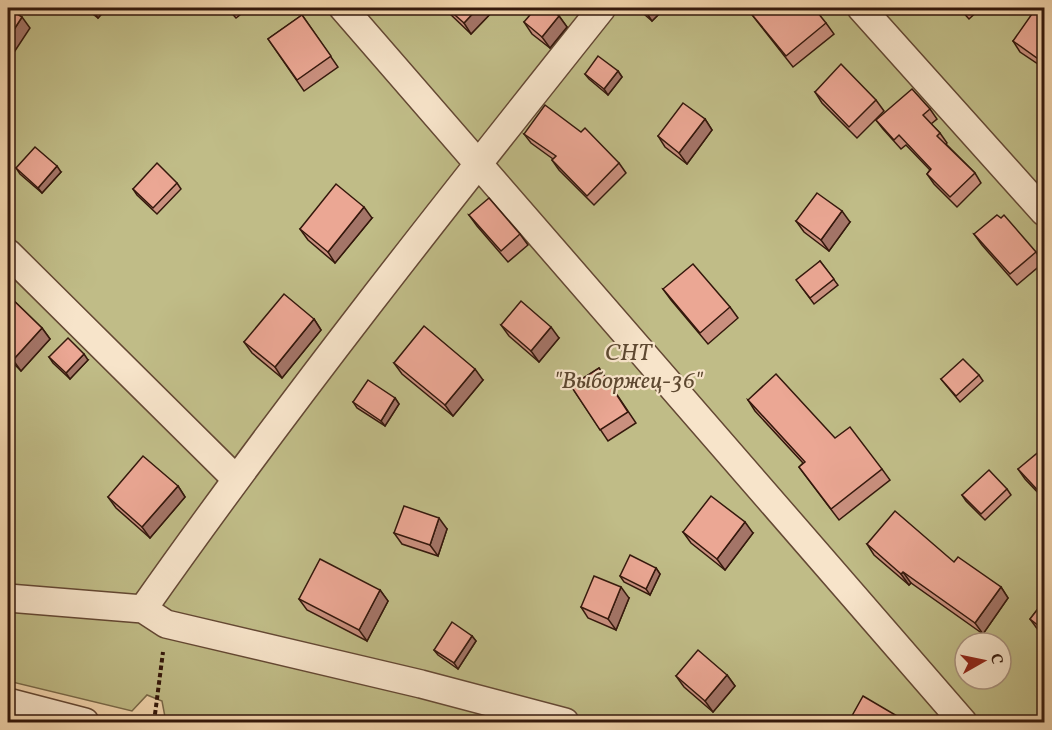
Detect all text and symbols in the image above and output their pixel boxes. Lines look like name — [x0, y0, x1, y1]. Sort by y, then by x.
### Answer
park label: СНТ "Выборжец-36" — [554, 337, 703, 399]
north arrow — [953, 631, 1013, 691]
text: С — [984, 652, 1008, 666]

